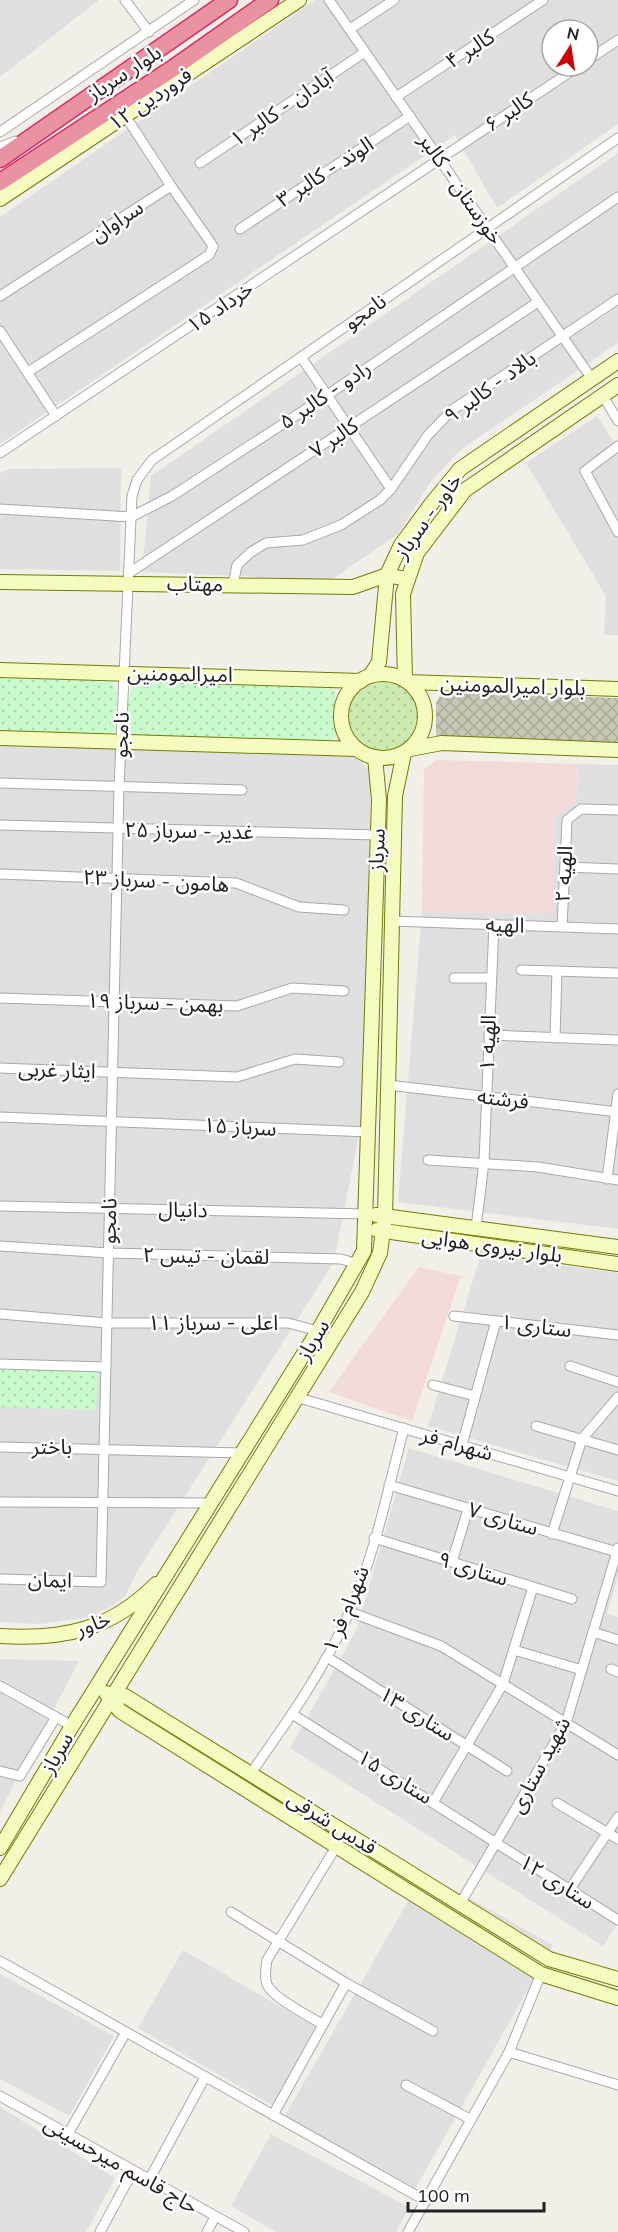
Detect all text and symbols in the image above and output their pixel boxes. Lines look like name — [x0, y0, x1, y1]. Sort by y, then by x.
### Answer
north arrow — [540, 18, 600, 78]
text: N — [565, 22, 581, 44]
street label: کالبر ۴ — [440, 23, 499, 74]
street label: بلوار سرباز — [80, 38, 166, 106]
street label: ۱۲ فروردین — [103, 61, 196, 136]
street label: آبادان - کالبر ۱ — [225, 63, 339, 151]
street label: کالبر ۶ — [479, 85, 538, 137]
street label: خوزستان - کالبر — [413, 127, 510, 249]
street label: الوند - کالبر ۳ — [271, 130, 378, 212]
street label: سراوان — [85, 193, 148, 247]
street label: ۱۵ خرداد — [181, 275, 258, 338]
street label: نامجو — [338, 287, 391, 335]
street label: بالاد - کالبر ۹ — [438, 344, 540, 428]
street label: رادو - کالبر ۵ — [274, 354, 375, 434]
street label: کالبر ۷ — [304, 411, 363, 463]
street label: خاور - سرباز — [387, 468, 467, 564]
street label: مهتاب — [167, 570, 223, 596]
street label: امیرالمومنین — [127, 659, 233, 687]
street label: بلوار امیرالمومنین — [440, 669, 586, 701]
street label: نامجو — [106, 711, 134, 758]
street label: غدیر - سرباز ۲۵ — [124, 816, 254, 844]
street label: سرباز — [362, 828, 390, 873]
street label: الهیه ۲ — [549, 845, 577, 903]
street label: هامون - سرباز ۲۳ — [82, 863, 230, 897]
street label: الهیه — [485, 910, 525, 938]
street label: بهمن - سرباز ۱۹ — [86, 987, 224, 1017]
street label: الهیه ۱ — [473, 1014, 501, 1072]
street label: ایثار غربی — [18, 1055, 96, 1083]
street label: فرشته — [476, 1082, 530, 1114]
street label: سرباز ۱۵ — [203, 1111, 277, 1141]
street label: دانیال — [158, 1196, 208, 1222]
street label: نامجو — [95, 1198, 121, 1244]
street label: بلوار نیروی هوایی — [420, 1222, 564, 1268]
street label: لقمان - تیس ۲ — [142, 1241, 270, 1269]
street label: ستاری ۱ — [499, 1308, 573, 1342]
street label: اعلی - سرباز ۱۱ — [148, 1309, 278, 1335]
street label: سرباز — [289, 1314, 335, 1366]
street label: شهرام فر — [416, 1420, 496, 1469]
street label: باختر — [31, 1433, 72, 1459]
street label: ستاری ۷ — [465, 1496, 541, 1540]
street label: ستاری ۹ — [435, 1545, 511, 1591]
street label: شهرام فر ۱ — [316, 1562, 378, 1657]
street label: ایمان — [28, 1565, 72, 1593]
street label: خاور — [71, 1605, 114, 1642]
street label: ستاری ۱۳ — [375, 1680, 460, 1746]
street label: شهید ستاری — [503, 1712, 575, 1817]
street label: سرباز — [33, 1727, 78, 1779]
street label: ستاری ۱۵ — [353, 1743, 438, 1809]
street label: قدس شرقی — [283, 1785, 382, 1860]
street label: ستاری ۱۲ — [515, 1848, 600, 1914]
street label: حاج قاسم میرحسینی — [38, 2109, 203, 2221]
scale bar — [408, 2175, 544, 2213]
text: 100 m — [417, 2184, 470, 2207]

